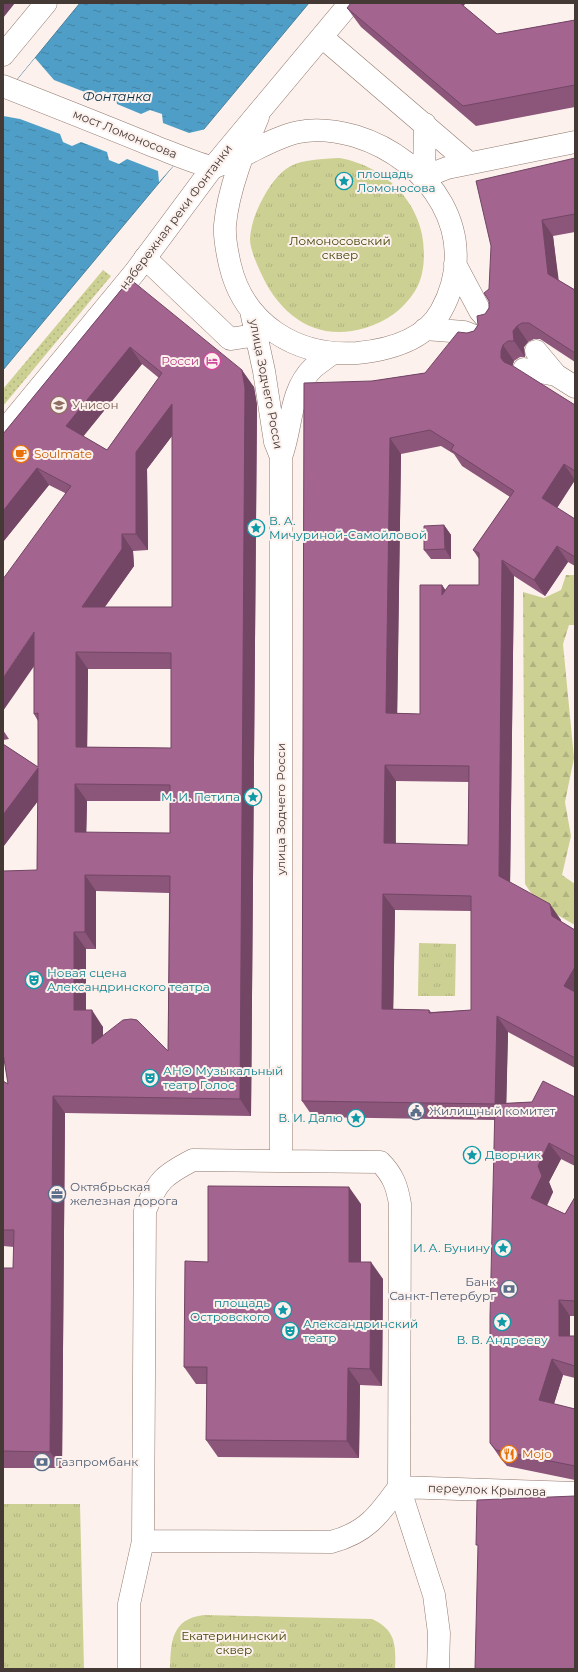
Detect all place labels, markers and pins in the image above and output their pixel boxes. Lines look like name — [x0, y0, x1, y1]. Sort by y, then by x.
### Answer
place label: площадь Ломоносова — [357, 166, 435, 195]
place icon: площадь Ломоносова — [334, 171, 354, 191]
hotel icon: Росси — [202, 351, 222, 371]
place label: Росси — [161, 353, 199, 368]
school or university icon: Унисон — [49, 395, 69, 415]
place label: Унисон — [72, 397, 118, 412]
cafe icon: Soulmate — [11, 444, 31, 464]
place label: Soulmate — [34, 446, 92, 461]
place label: В. А. Мичуриной-Самойловой — [269, 513, 427, 542]
place icon: В. А. Мичуриной-Самойловой — [246, 518, 266, 538]
place icon: М. И. Петипа — [243, 787, 263, 807]
place label: М. И. Петипа — [161, 789, 240, 804]
place label: Новая сцена Александринского театра — [47, 965, 210, 994]
theatre icon: Новая сцена Александринского театра — [24, 970, 44, 990]
place label: АНО Музыкальный театр Голос — [163, 1063, 283, 1092]
theatre icon: АНО Музыкальный театр Голос — [140, 1068, 160, 1088]
public building icon: Жилищный комитет — [406, 1101, 426, 1121]
place label: Жилищный комитет — [429, 1103, 556, 1118]
place icon: В. И. Далю — [346, 1108, 366, 1128]
place label: В. И. Далю — [278, 1110, 343, 1125]
place icon: Дворник — [462, 1145, 482, 1165]
place label: Дворник — [485, 1147, 541, 1162]
place label: Октябрьская железная дорога — [70, 1179, 178, 1208]
office icon: Октябрьская железная дорога — [47, 1184, 67, 1204]
place icon: И. А. Бунину — [493, 1238, 513, 1258]
place label: И. А. Бунину — [413, 1240, 490, 1255]
place label: Банк Санкт-Петербург — [389, 1274, 496, 1303]
bank icon: Банк Санкт-Петербург — [499, 1279, 519, 1299]
place label: площадь Островского — [190, 1295, 270, 1324]
place icon: площадь Островского — [273, 1300, 293, 1320]
place icon: В. В. Андрееву — [492, 1312, 512, 1332]
place label: Александринский театр — [303, 1316, 418, 1345]
theatre icon: Александринский театр — [280, 1321, 300, 1341]
place label: В. В. Андрееву — [456, 1332, 548, 1347]
restaurant icon: Mojo — [499, 1444, 519, 1464]
place label: Mojo — [522, 1446, 552, 1461]
bank icon: Газпромбанк — [32, 1452, 52, 1472]
place label: Газпромбанк — [55, 1454, 138, 1469]

